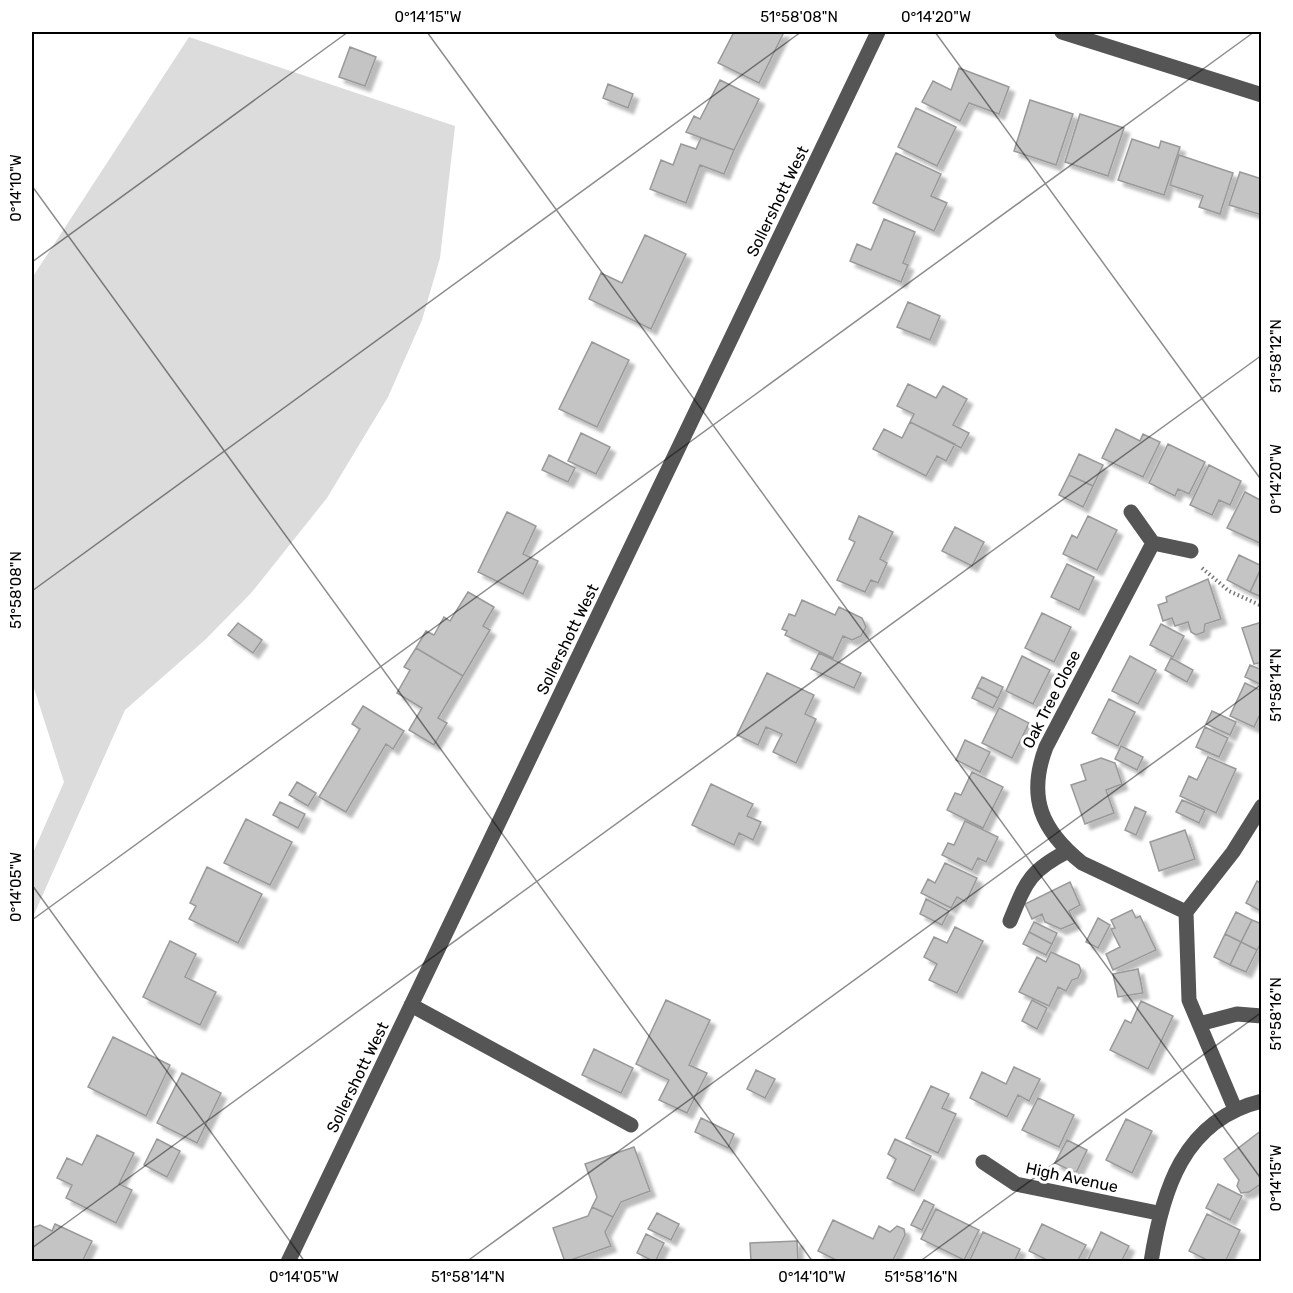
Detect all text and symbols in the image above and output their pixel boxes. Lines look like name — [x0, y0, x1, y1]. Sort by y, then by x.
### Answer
text: 0°14'15"W — [395, 8, 461, 26]
text: 51°58'08"N — [760, 8, 838, 26]
text: 0°14'20"W — [901, 8, 971, 26]
street label: Sollershott West — [742, 143, 813, 260]
text: 0°14'10"W — [7, 154, 25, 222]
text: 51°58'12"N — [1267, 319, 1285, 393]
text: 0°14'20"W — [1267, 444, 1285, 514]
text: 51°58'08"N — [7, 551, 25, 629]
street label: Sollershott West — [532, 581, 603, 698]
street label: Oak Tree Close — [1018, 647, 1084, 752]
text: 51°58'14"N — [1267, 648, 1285, 722]
text: 0°14'05"W — [7, 852, 25, 922]
text: 51°58'16"N — [1267, 977, 1285, 1051]
street label: Sollershott West — [322, 1019, 393, 1136]
text: 0°14'15"W — [1267, 1145, 1285, 1211]
street label: High Avenue — [1024, 1158, 1120, 1197]
text: 0°14'05"W — [269, 1268, 339, 1286]
text: 51°58'14"N — [431, 1268, 505, 1286]
text: 0°14'10"W — [778, 1268, 846, 1286]
text: 51°58'16"N — [884, 1268, 958, 1286]

